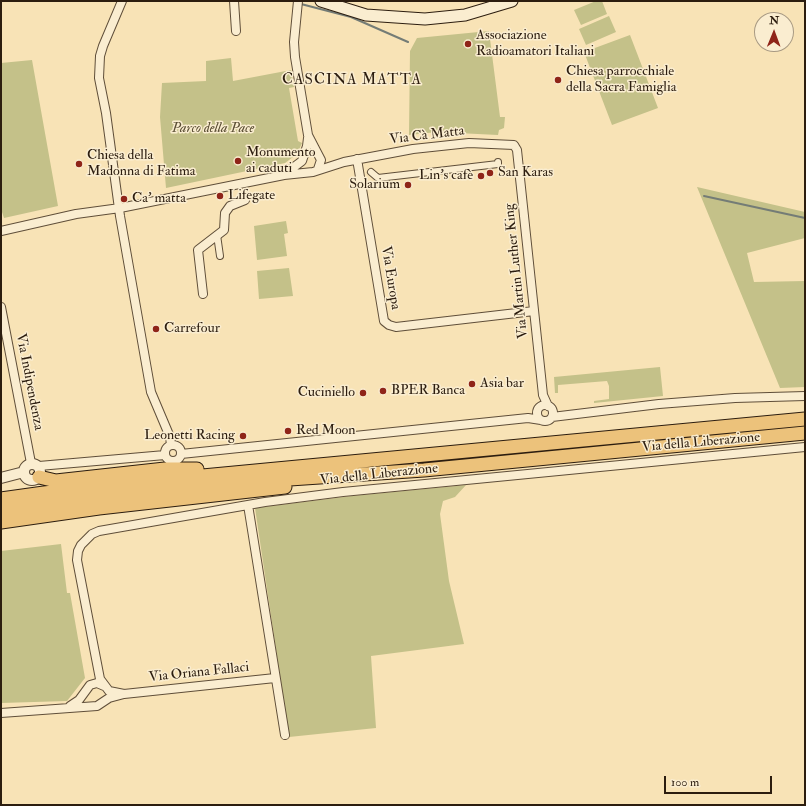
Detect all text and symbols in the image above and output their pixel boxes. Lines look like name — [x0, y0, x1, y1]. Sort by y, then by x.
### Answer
north arrow — [754, 12, 794, 52]
text: N — [769, 14, 779, 27]
place label: Associazione Radioamatori Italiani — [476, 28, 594, 60]
marker: Associazione Radioamatori Italiani — [463, 39, 473, 49]
place label: Chiesa parrocchiale della Sacra Famiglia — [566, 64, 676, 96]
district label: CASCINA MATTA — [282, 72, 422, 90]
marker: Chiesa parrocchiale della Sacra Famiglia — [553, 75, 563, 85]
park label: Parco della Pace — [172, 121, 254, 137]
street label: Via Cà Matta — [389, 123, 465, 149]
place label: Monumento ai caduti — [246, 145, 315, 178]
place label: Chiesa della Madonna di Fatima — [87, 148, 196, 180]
marker: Monumento ai caduti — [233, 156, 243, 166]
marker: Chiesa della Madonna di Fatima — [74, 159, 84, 169]
place label: San Karas — [498, 165, 553, 181]
place label: Lin's cafè — [419, 168, 473, 184]
marker: San Karas — [485, 168, 495, 178]
marker: Lin's cafè — [476, 171, 486, 181]
place label: Solarium — [349, 177, 400, 193]
marker: Solarium — [403, 180, 413, 190]
place label: Lifegate — [228, 188, 275, 204]
place label: Ca' matta — [132, 191, 186, 207]
marker: Lifegate — [215, 191, 225, 201]
marker: Ca' matta — [119, 194, 129, 204]
street label: Via Martin Luther King — [502, 202, 532, 340]
street label: Via Europa — [377, 245, 403, 311]
place label: Carrefour — [164, 321, 220, 337]
marker: Carrefour — [151, 324, 161, 334]
street label: Via Indipendenza — [11, 332, 47, 432]
place label: Asia bar — [480, 376, 524, 392]
marker: Asia bar — [467, 379, 477, 389]
place label: BPER Banca — [391, 383, 465, 399]
place label: Cuciniello — [298, 385, 355, 401]
marker: BPER Banca — [378, 386, 388, 396]
marker: Cuciniello — [358, 388, 368, 398]
place label: Red Moon — [296, 423, 356, 439]
marker: Red Moon — [283, 426, 293, 436]
place label: Leonetti Racing — [144, 428, 235, 444]
street label: Via della Liberazione — [641, 429, 761, 457]
marker: Leonetti Racing — [238, 431, 248, 441]
street label: Via della Liberazione — [319, 460, 439, 490]
street label: Via Oriana Fallaci — [148, 659, 250, 687]
scale bar — [666, 768, 774, 794]
text: 100 m — [671, 775, 699, 790]

